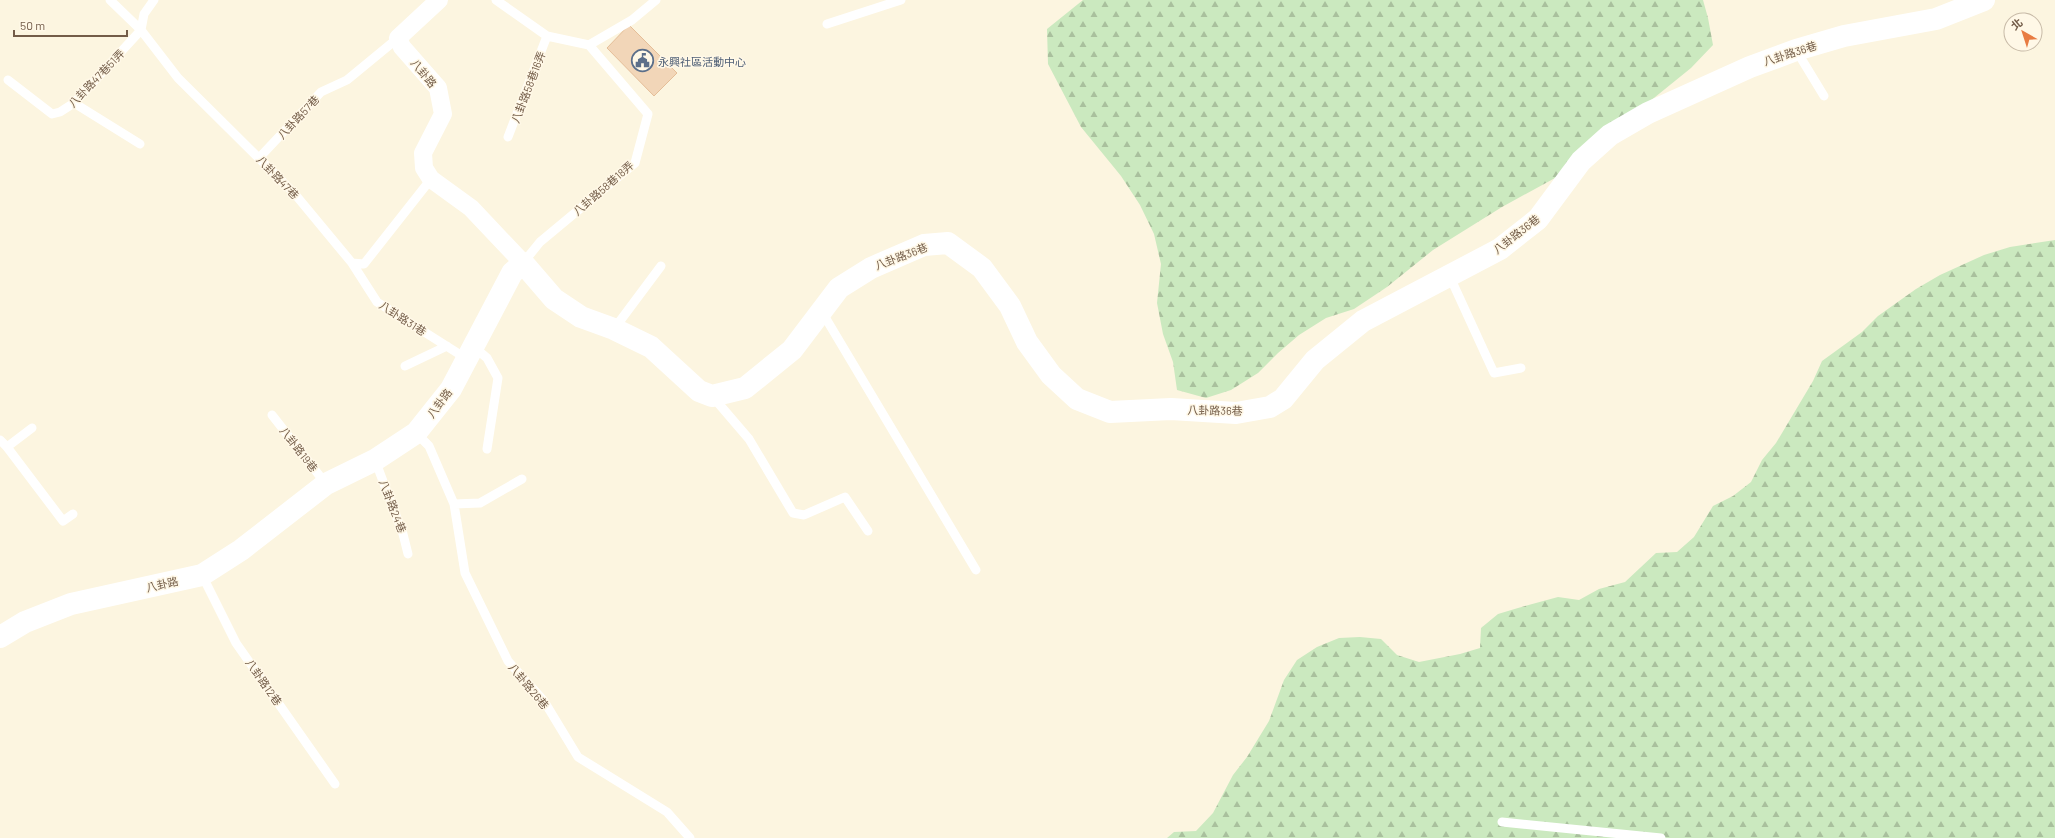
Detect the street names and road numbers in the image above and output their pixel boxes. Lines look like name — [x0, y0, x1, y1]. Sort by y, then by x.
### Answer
street label: 八卦路36巷 — [1762, 38, 1818, 68]
street label: 八卦路47巷51弄 — [65, 46, 127, 110]
street label: 八卦路58巷16弄 — [508, 49, 548, 125]
street label: 八卦路 — [409, 56, 439, 90]
street label: 八卦路57巷 — [275, 93, 321, 141]
street label: 八卦路47巷 — [254, 153, 302, 201]
street label: 八卦路58巷18弄 — [570, 158, 636, 218]
street label: 八卦路36巷 — [1490, 212, 1542, 256]
street label: 八卦路36巷 — [873, 240, 929, 272]
street label: 八卦路31巷 — [377, 298, 429, 338]
street label: 八卦路 — [424, 386, 454, 420]
street label: 八卦路36巷 — [1187, 403, 1243, 417]
street label: 八卦路19巷 — [277, 424, 321, 474]
street label: 八卦路24巷 — [377, 478, 409, 534]
street label: 八卦路 — [144, 574, 180, 594]
street label: 八卦路12巷 — [243, 656, 285, 708]
street label: 八卦路26巷 — [506, 661, 552, 711]

